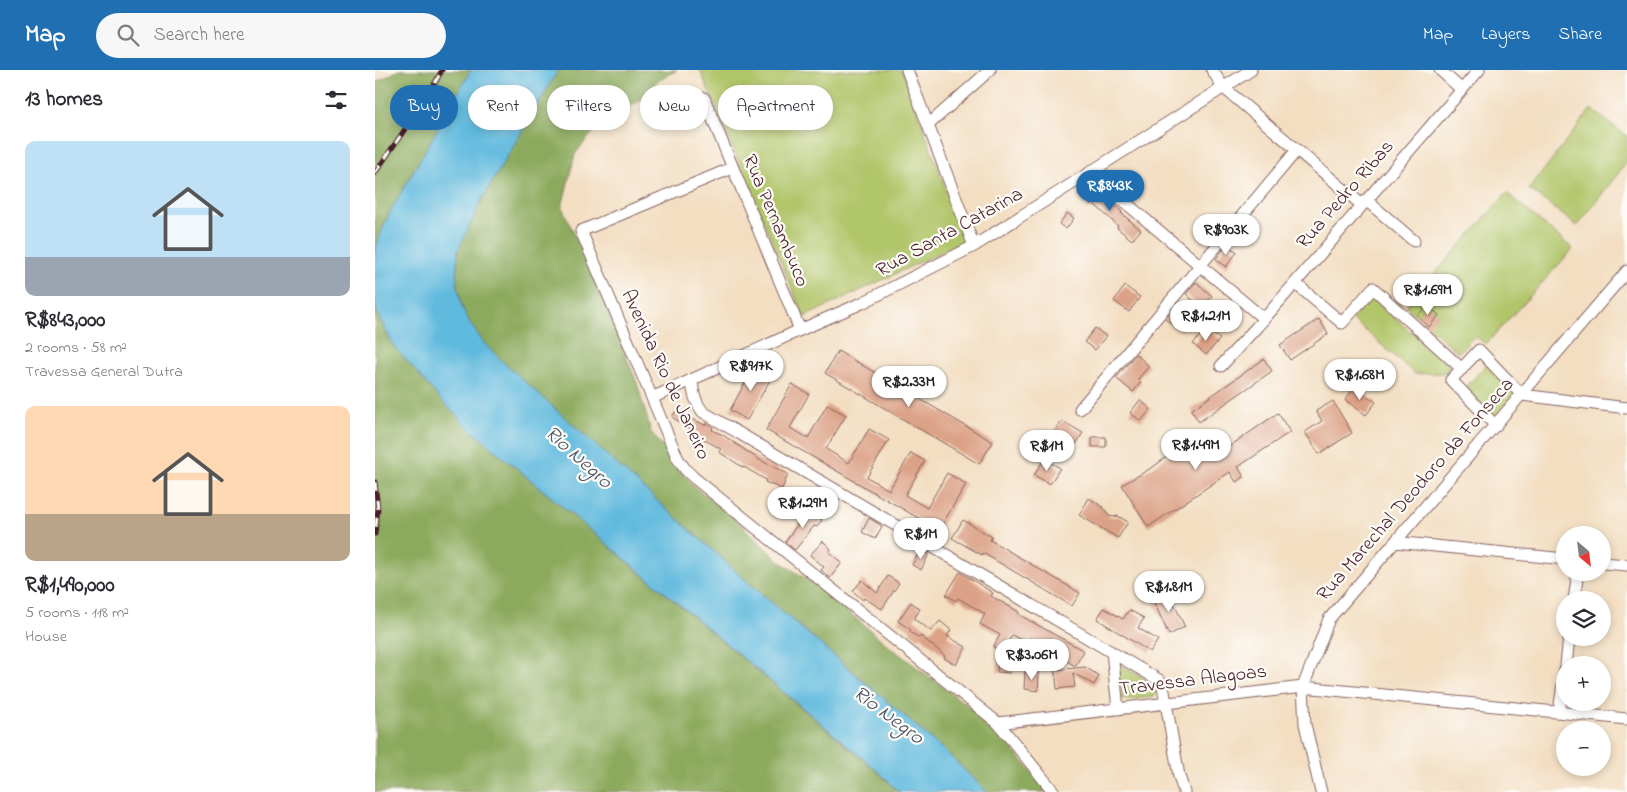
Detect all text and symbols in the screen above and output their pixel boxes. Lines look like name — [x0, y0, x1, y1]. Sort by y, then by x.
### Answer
search box — [96, 13, 446, 58]
text: Map — [25, 18, 66, 53]
icon: search — [114, 21, 142, 49]
text: Search here — [154, 22, 245, 49]
text: Map — [1423, 22, 1453, 48]
text: Layers — [1481, 22, 1531, 48]
text: Share — [1559, 22, 1602, 48]
text: 13 homes — [25, 85, 103, 115]
chip: Buy — [390, 85, 458, 130]
chip: Rent — [468, 85, 537, 130]
chip: Filters — [547, 85, 630, 130]
chip: New — [640, 85, 708, 130]
chip: Apartment — [718, 85, 833, 130]
icon: filters — [322, 86, 350, 114]
street label: Rua Pedro Ribas — [1290, 134, 1402, 256]
street label: Rua Pernambuco — [734, 150, 816, 292]
pin: R$843K — [1069, 170, 1151, 212]
icon: home — [143, 174, 233, 264]
text: R$843K — [1087, 174, 1133, 198]
street label: Rua Santa Catarina — [871, 181, 1029, 285]
pin: R$903K — [1185, 214, 1267, 256]
text: R$903K — [1204, 218, 1248, 242]
pin: R$1.69M — [1382, 274, 1474, 316]
text: R$1.69M — [1404, 278, 1452, 302]
street label: Avenida Rio de Janeiro — [613, 285, 717, 465]
pin: R$1.21M — [1160, 300, 1252, 342]
text: R$1.21M — [1181, 304, 1231, 328]
text: R$843,000 — [25, 306, 105, 336]
text: 2 rooms · 58 m² — [25, 336, 127, 360]
pin: R$917K — [710, 350, 792, 392]
text: R$917K — [730, 354, 772, 378]
pin: R$1.68M — [1314, 358, 1406, 401]
text: Travessa General Dutra — [25, 360, 183, 384]
text: R$1.68M — [1335, 363, 1385, 387]
pin: R$2.33M — [863, 366, 955, 408]
text: R$2.33M — [883, 370, 935, 394]
street label: Rua Marechal Deodoro da Fonseca — [1310, 372, 1522, 608]
water label: Rio Negro — [537, 419, 619, 498]
pin: R$1.49M — [1150, 428, 1242, 471]
pin: R$1M — [1017, 430, 1077, 472]
text: R$1.49M — [1172, 433, 1220, 457]
text: R$1M — [1030, 434, 1064, 458]
icon: home — [143, 439, 233, 529]
pin: R$1.29M — [757, 486, 849, 529]
text: R$1.29M — [778, 491, 828, 515]
pin: R$1M — [891, 518, 951, 560]
text: R$1M — [904, 522, 938, 546]
north arrow — [1556, 526, 1611, 581]
map controls — [1556, 526, 1611, 776]
pin: R$1.81M — [1123, 570, 1215, 613]
text: R$1,490,000 — [25, 571, 114, 601]
text: R$1.81M — [1145, 575, 1193, 599]
button: layers — [1556, 591, 1611, 646]
text: 5 rooms · 118 m² — [25, 601, 129, 625]
text: House — [25, 625, 67, 649]
pin: R$3.06M — [986, 638, 1078, 681]
text: R$3.06M — [1006, 643, 1058, 667]
button: + — [1556, 656, 1611, 711]
street label: Travessa Alagoas — [1117, 658, 1269, 705]
water label: Rio Negro — [846, 679, 931, 754]
button: − — [1556, 721, 1611, 776]

